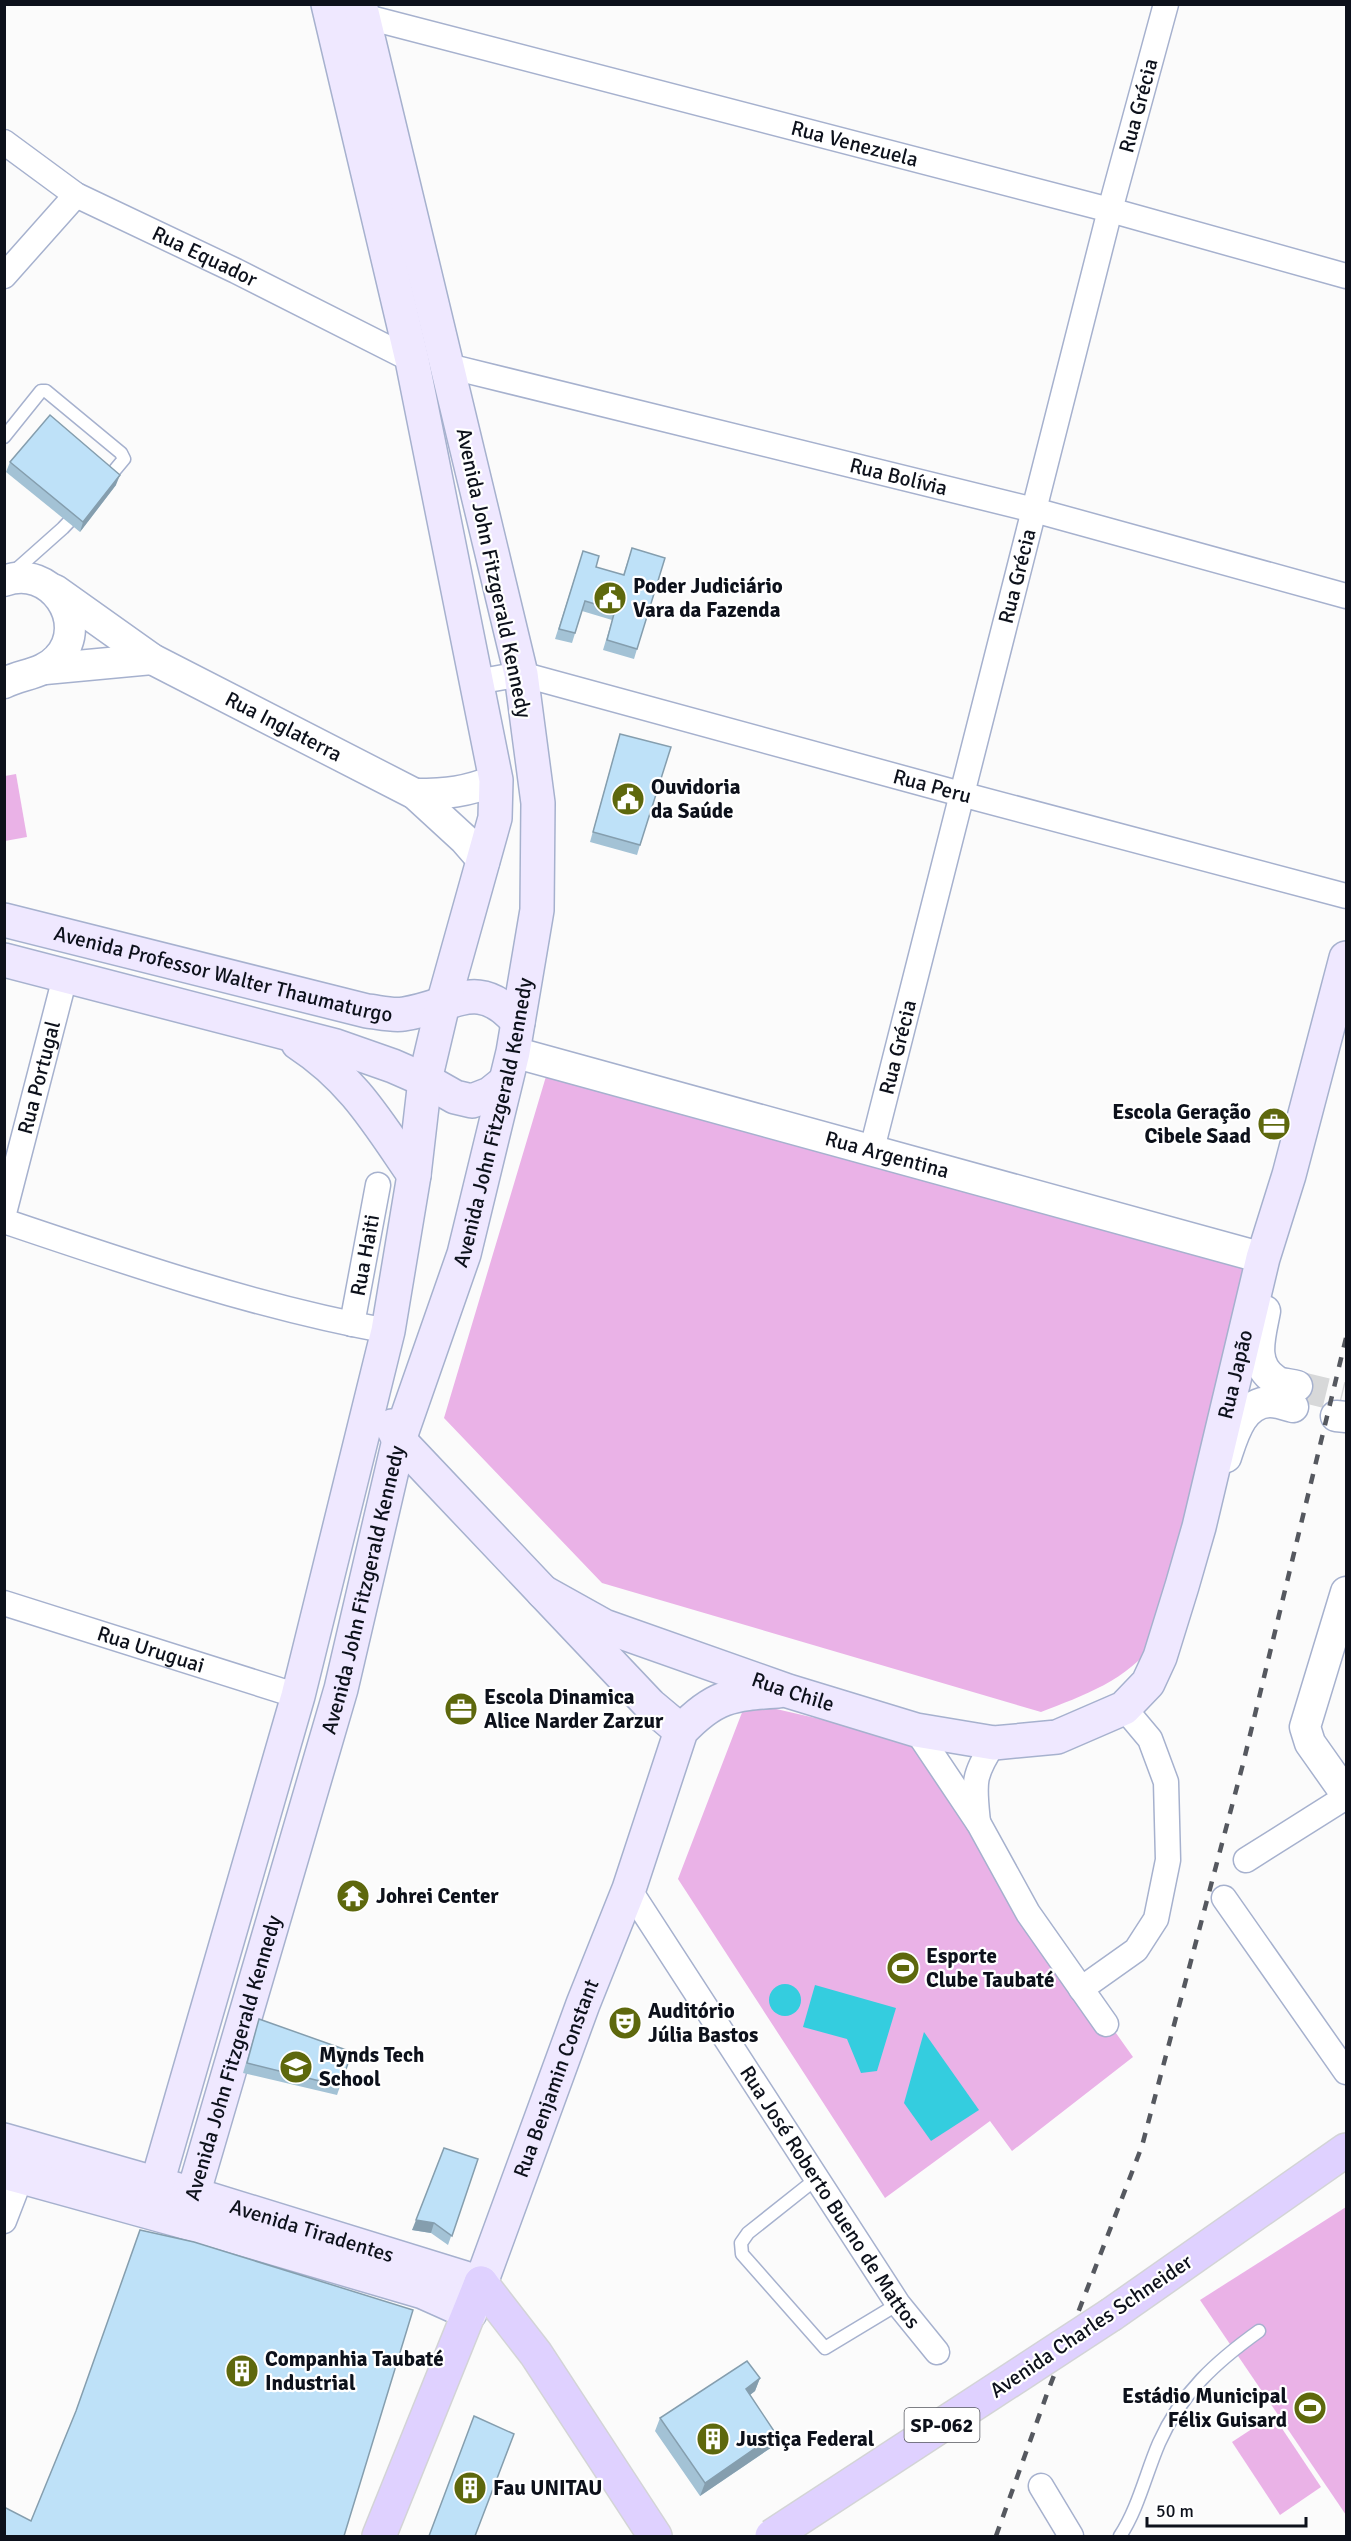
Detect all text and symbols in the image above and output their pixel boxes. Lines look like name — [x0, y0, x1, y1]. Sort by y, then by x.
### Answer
street label: Rua Grécia — [1113, 55, 1164, 156]
street label: Rua Venezuela — [788, 115, 921, 173]
street label: Rua Equador — [148, 220, 262, 293]
street label: Avenida John Fitzgerald Kennedy — [451, 426, 538, 721]
street label: Rua Bolívia — [847, 452, 950, 501]
street label: Rua Grécia — [993, 526, 1042, 626]
place label: Poder Judiciário Vara da Fazenda — [633, 573, 783, 623]
public building icon: Poder Judiciário Vara da Fazenda — [592, 580, 628, 616]
street label: Rua Inglaterra — [221, 686, 346, 767]
street label: Rua Peru — [890, 763, 974, 809]
place label: Ouvidoria da Saúde — [651, 774, 741, 824]
public building icon: Ouvidoria da Saúde — [610, 781, 646, 817]
street label: Avenida Professor Walter Thaumaturgo — [51, 920, 394, 1027]
street label: Avenida John Fitzgerald Kennedy — [447, 976, 538, 1271]
street label: Rua Grécia — [873, 997, 922, 1097]
street label: Rua Portugal — [12, 1018, 66, 1137]
place label: Escola Geração Cibele Saad — [1112, 1099, 1251, 1149]
office icon: Escola Geração Cibele Saad — [1256, 1106, 1292, 1142]
street label: Rua Argentina — [822, 1125, 952, 1184]
street label: Rua Haiti — [344, 1212, 385, 1298]
street label: Rua Japão — [1212, 1327, 1258, 1422]
street label: Avenida John Fitzgerald Kennedy — [315, 1443, 410, 1737]
street label: Rua Uruguai — [94, 1620, 208, 1679]
street label: Rua Chile — [748, 1666, 837, 1717]
place label: Escola Dinamica Alice Narder Zarzur — [484, 1684, 664, 1734]
office icon: Escola Dinamica Alice Narder Zarzur — [443, 1691, 479, 1727]
temple icon: Johrei Center — [335, 1878, 371, 1914]
place label: Johrei Center — [376, 1883, 499, 1909]
street label: Avenida John Fitzgerald Kennedy — [179, 1912, 287, 2204]
place label: Esporte Clube Taubaté — [926, 1943, 1054, 1993]
sports icon: Esporte Clube Taubaté — [885, 1950, 921, 1986]
street label: Rua Benjamin Constant — [508, 1975, 605, 2181]
place label: Auditório Júlia Bastos — [648, 1998, 758, 2048]
theatre icon: Auditório Júlia Bastos — [607, 2005, 643, 2041]
place label: Mynds Tech School — [319, 2042, 424, 2092]
school or university icon: Mynds Tech School — [278, 2049, 314, 2085]
street label: Rua José Roberto Bueno de Mattos — [734, 2061, 926, 2334]
street label: Avenida Tiradentes — [227, 2193, 397, 2268]
street label: Avenida Charles Schneider — [985, 2248, 1197, 2403]
place label: Companhia Taubaté Industrial — [265, 2346, 444, 2396]
building icon: Companhia Taubaté Industrial — [224, 2353, 260, 2389]
place label: Estádio Municipal Félix Guisard — [1122, 2383, 1287, 2433]
sports icon: Estádio Municipal Félix Guisard — [1292, 2390, 1328, 2426]
road number: SP-062 — [904, 2408, 980, 2442]
building icon: Justiça Federal — [695, 2421, 731, 2457]
place label: Justiça Federal — [736, 2426, 875, 2452]
building icon: Fau UNITAU — [452, 2470, 488, 2506]
place label: Fau UNITAU — [493, 2475, 602, 2501]
scale bar — [1147, 2490, 1306, 2528]
text: 50 m — [1156, 2500, 1194, 2522]

